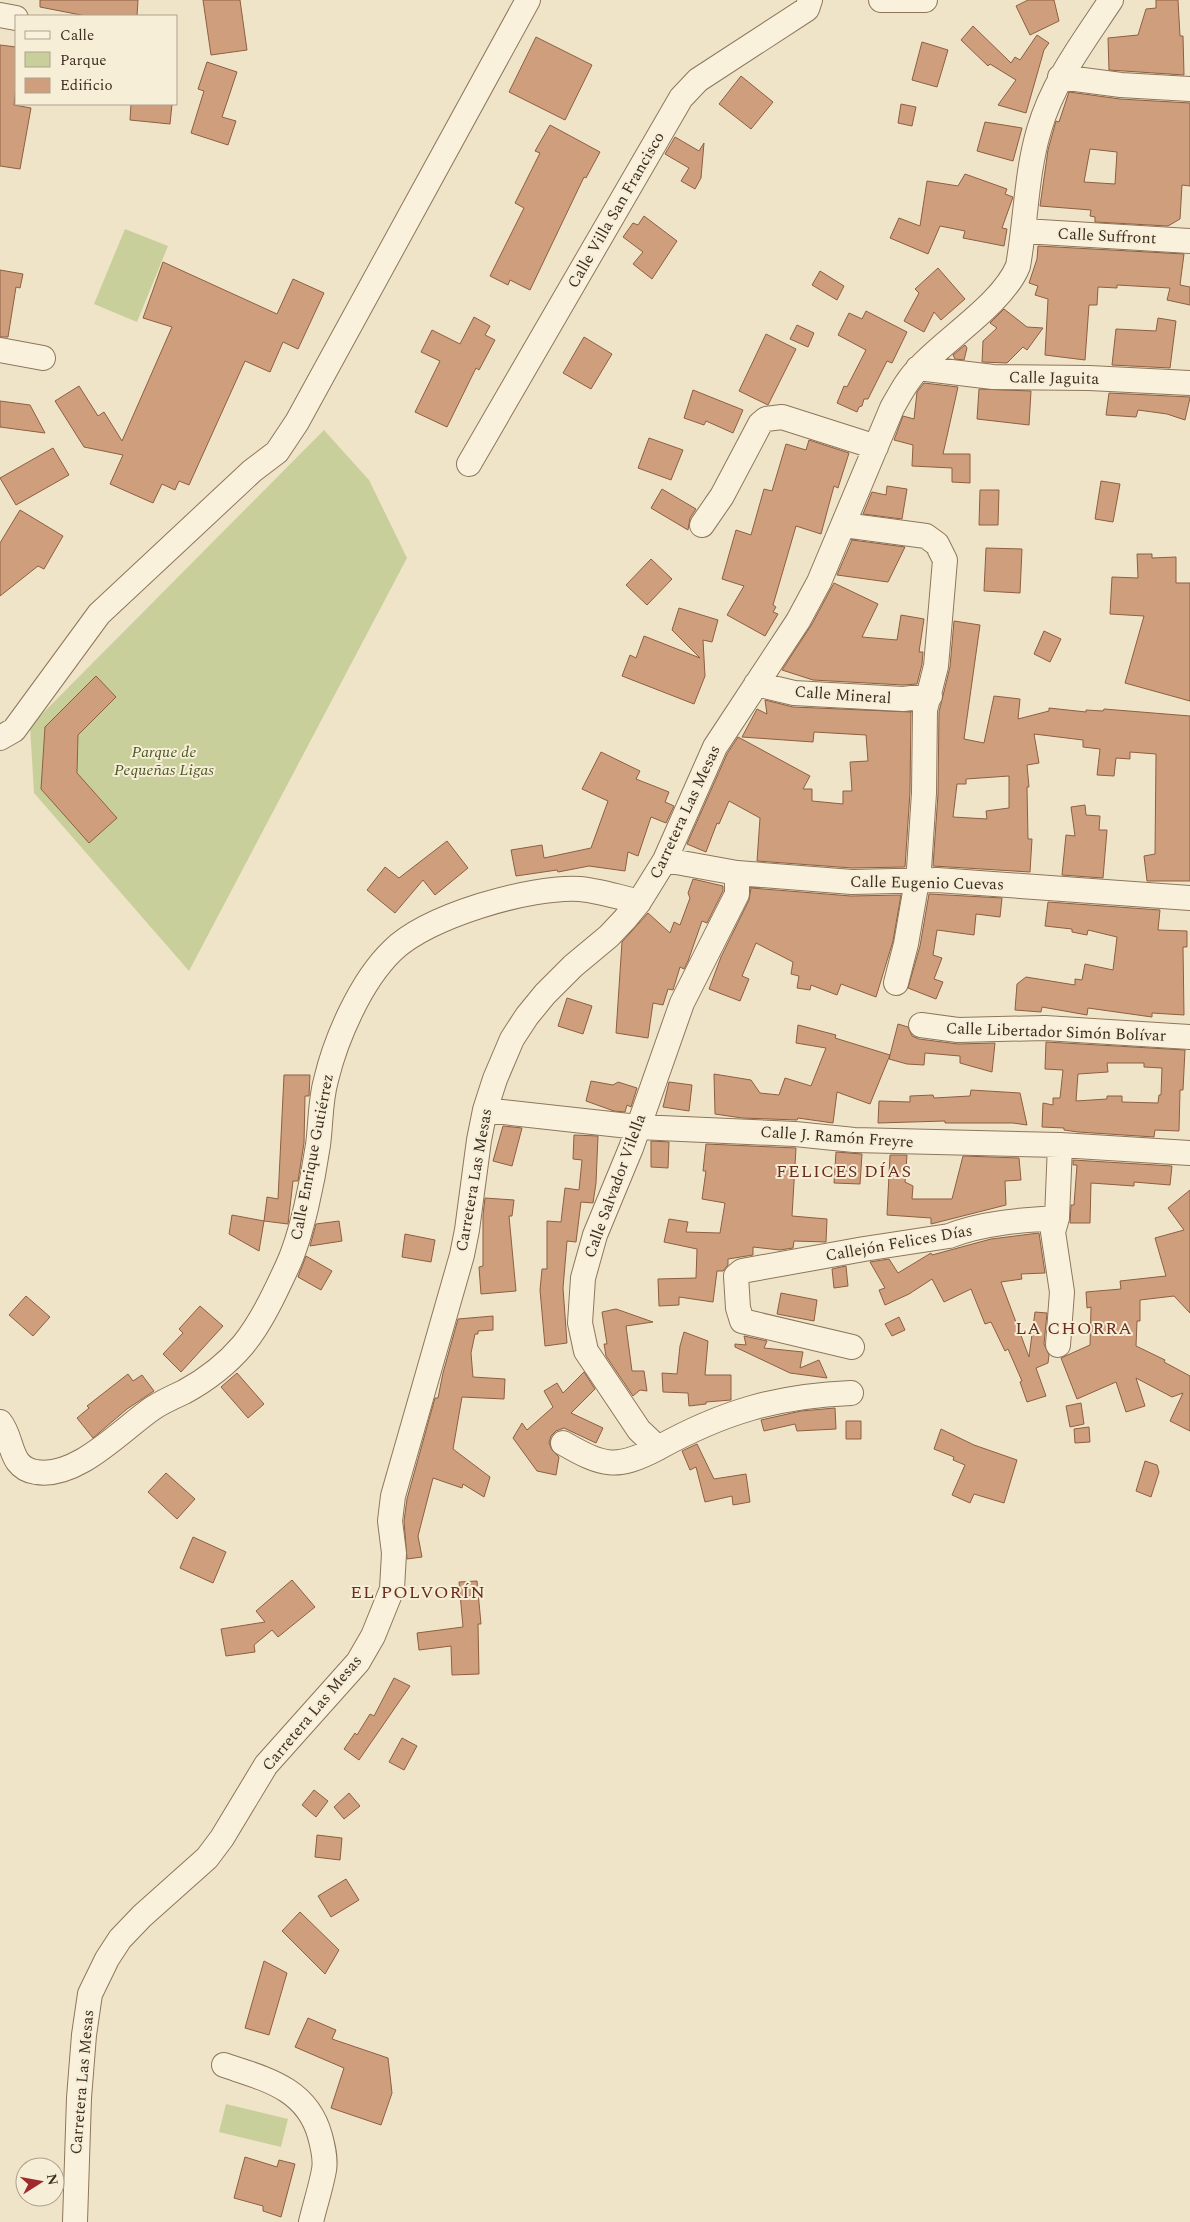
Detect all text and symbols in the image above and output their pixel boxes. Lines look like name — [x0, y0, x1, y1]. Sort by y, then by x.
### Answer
legend — [15, 15, 178, 105]
text: Calle — [60, 24, 94, 47]
text: Parque — [60, 49, 107, 72]
text: Edificio — [60, 74, 113, 97]
street label: Calle Villa San Francisco — [561, 127, 671, 293]
street label: Calle Suffront — [1057, 221, 1157, 251]
street label: Calle Jaguita — [1009, 365, 1099, 391]
street label: Calle Mineral — [794, 680, 892, 710]
park label: Parque de Pequeñas Ligas — [114, 740, 214, 782]
street label: Carretera Las Mesas — [643, 741, 727, 883]
street label: Calle Eugenio Cuevas — [850, 870, 1004, 896]
street label: Calle Libertador Simón Bolívar — [945, 1016, 1167, 1048]
street label: Calle Enrique Gutiérrez — [284, 1072, 340, 1242]
street label: Carretera Las Mesas — [450, 1106, 498, 1254]
street label: Calle Salvador Vilella — [578, 1110, 652, 1261]
street label: Calle J. Ramón Freyre — [760, 1120, 914, 1154]
district label: FELICES DÍAS — [776, 1158, 912, 1185]
street label: Callejón Felices Días — [824, 1218, 974, 1268]
district label: LA CHORRA — [1015, 1315, 1133, 1342]
district label: EL POLVORÍN — [350, 1579, 486, 1606]
street label: Carretera Las Mesas — [256, 1650, 368, 1776]
street label: Carretera Las Mesas — [64, 2009, 100, 2155]
north arrow — [15, 2157, 65, 2207]
text: N — [41, 2172, 64, 2187]

